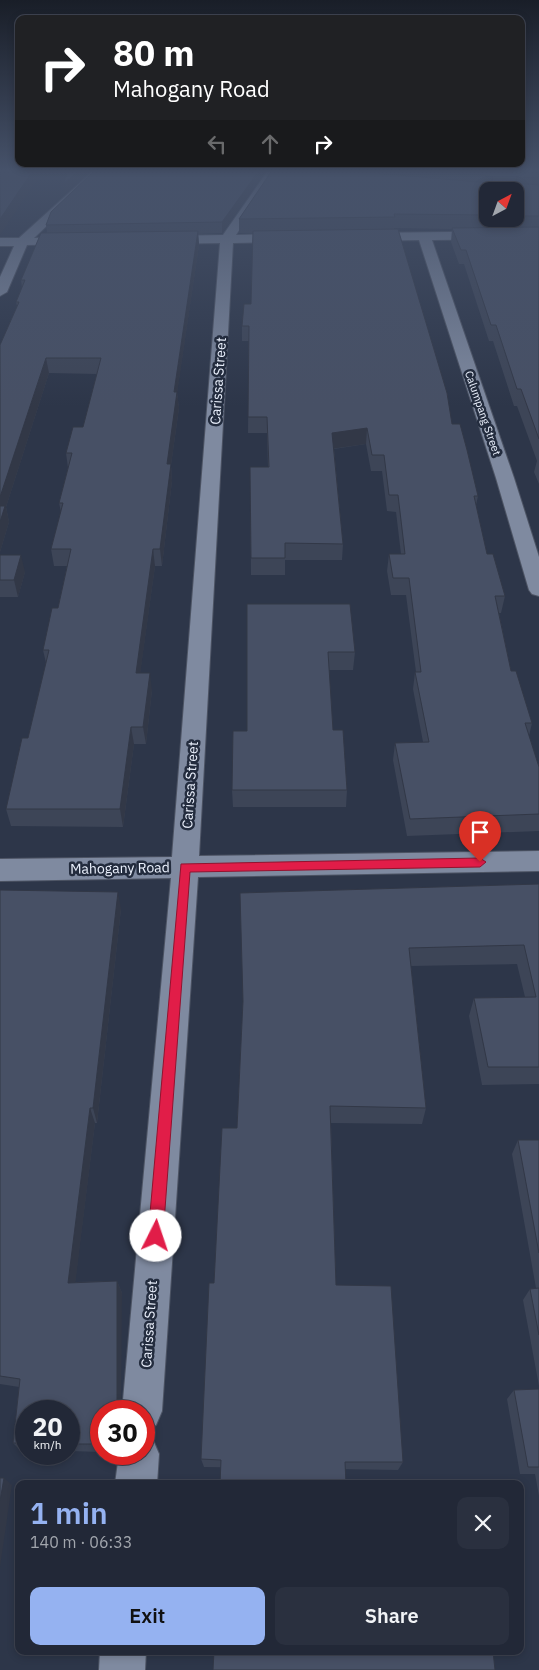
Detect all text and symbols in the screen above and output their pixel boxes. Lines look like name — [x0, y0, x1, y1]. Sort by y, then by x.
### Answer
text: 80 m — [113, 30, 195, 76]
icon: right — [30, 35, 95, 100]
text: Mahogany Road — [113, 74, 270, 103]
icon: left — [203, 130, 231, 158]
icon: ahead — [256, 130, 284, 158]
icon: right — [309, 130, 337, 158]
north arrow — [479, 182, 524, 228]
map controls — [479, 182, 524, 227]
street label: Carissa Street — [206, 337, 230, 425]
street label: Calumpang Street — [462, 369, 504, 457]
street label: Carissa Street — [178, 741, 202, 829]
pin — [459, 811, 501, 862]
icon: arrive — [466, 818, 494, 846]
street label: Mahogany Road — [70, 858, 170, 878]
position arrow — [129, 1209, 181, 1261]
street label: Carissa Street — [137, 1280, 161, 1368]
speed limit sign: 30 — [90, 1400, 155, 1465]
text: 20 — [32, 1410, 63, 1443]
text: km/h — [33, 1437, 62, 1452]
text: 1 min — [30, 1493, 108, 1532]
button: close — [457, 1497, 509, 1549]
text: 140 m · 06:33 — [30, 1532, 132, 1552]
button: Exit — [30, 1587, 265, 1645]
button: Share — [275, 1587, 509, 1645]

